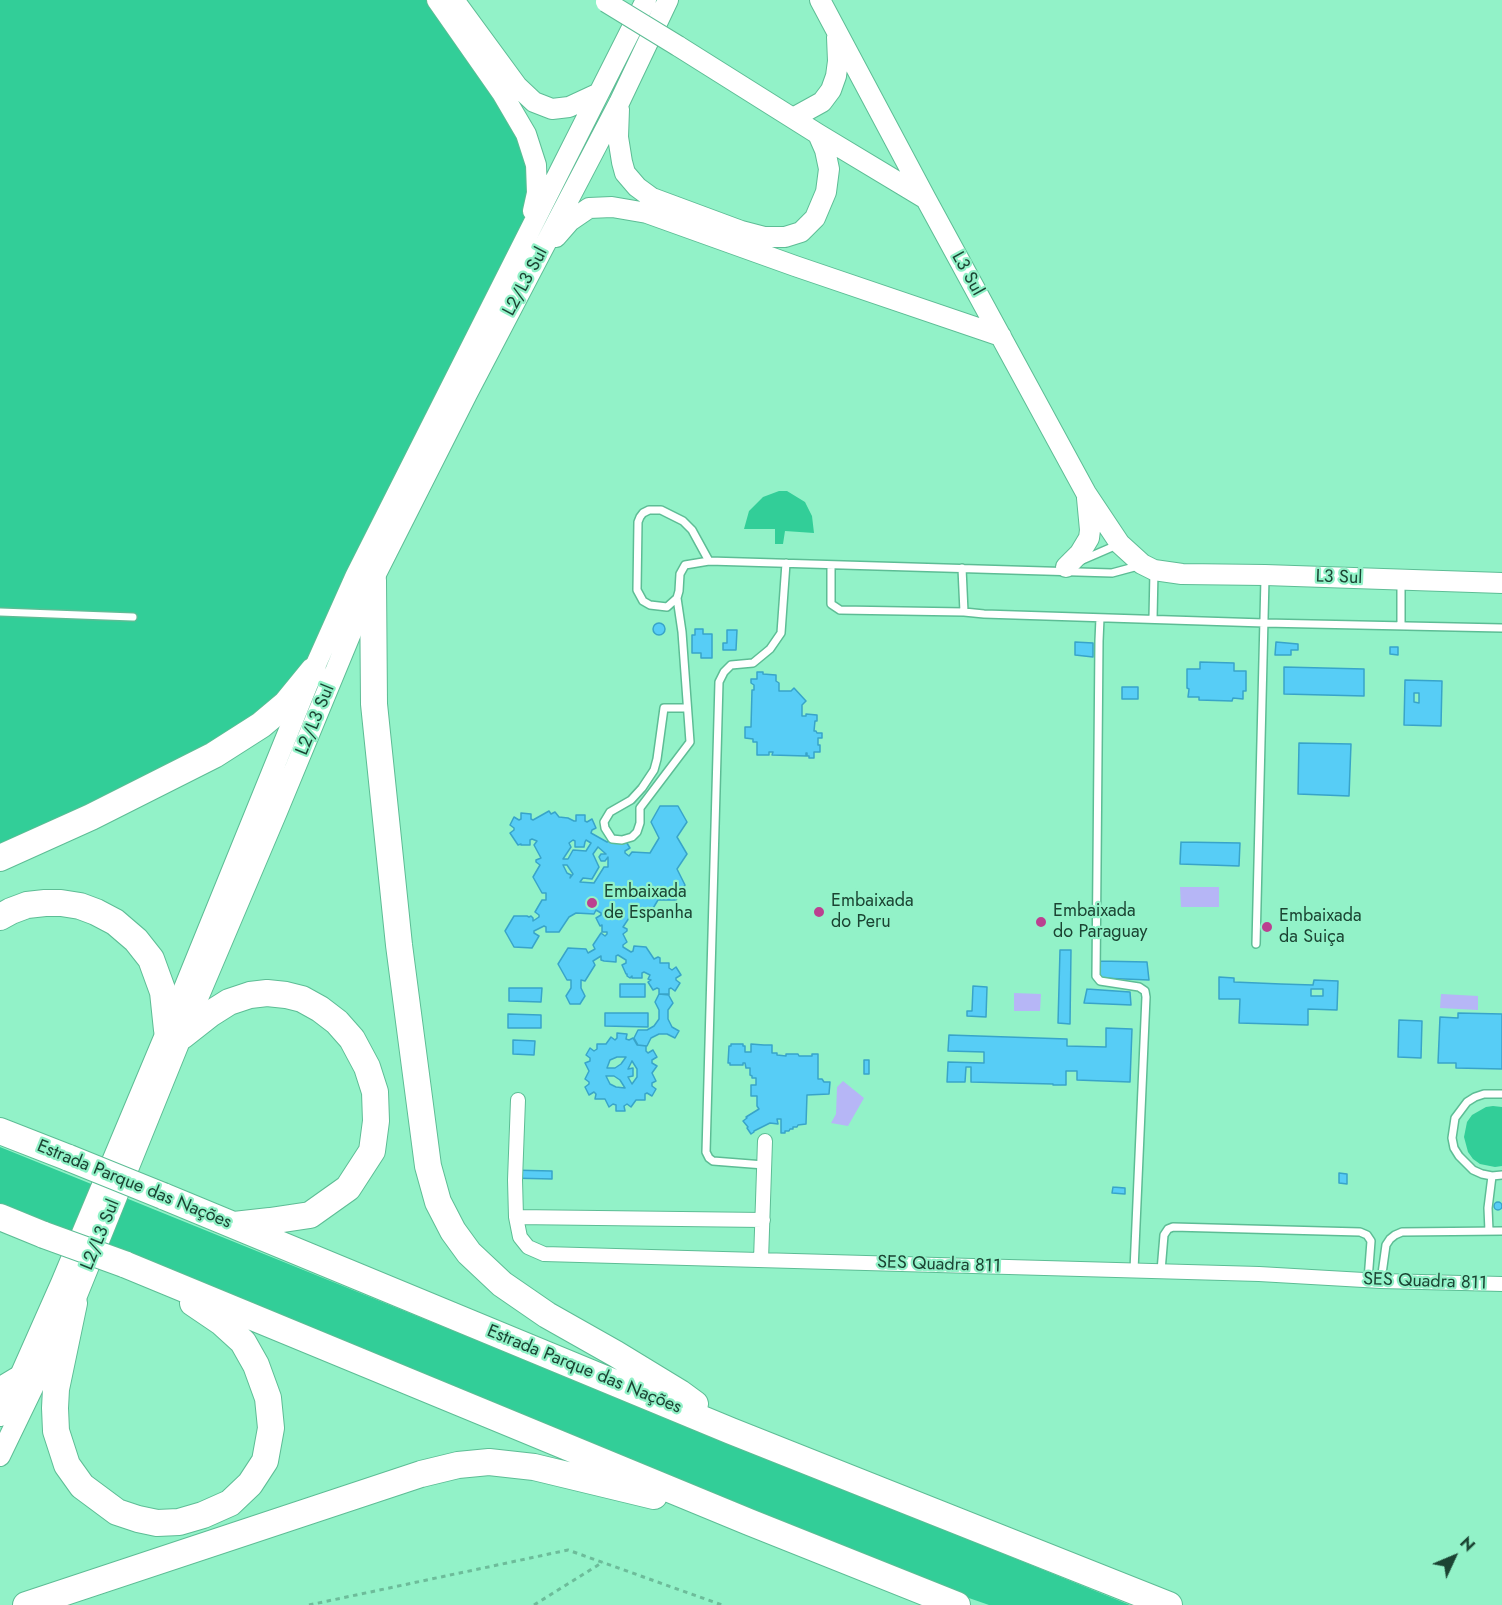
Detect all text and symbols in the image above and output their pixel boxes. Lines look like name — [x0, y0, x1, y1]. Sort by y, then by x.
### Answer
street label: L2/L3 Sul — [499, 244, 553, 320]
street label: L3 Sul — [946, 248, 988, 300]
street label: L3 Sul — [1315, 566, 1363, 590]
street label: L2/L3 Sul — [292, 681, 340, 759]
place label: Embaixada de Espanha — [604, 882, 693, 924]
place label: Embaixada do Peru — [831, 891, 914, 934]
marker: Embaixada de Espanha — [585, 896, 599, 910]
place label: Embaixada do Paraguay — [1053, 901, 1147, 944]
marker: Embaixada do Peru — [812, 905, 826, 919]
place label: Embaixada da Suiça — [1279, 906, 1362, 948]
marker: Embaixada do Paraguay — [1034, 915, 1048, 929]
marker: Embaixada da Suiça — [1260, 920, 1274, 934]
street label: Estrada Parque das Nações — [34, 1136, 234, 1234]
street label: L2/L3 Sul — [77, 1196, 125, 1274]
street label: SES Quadra 811 — [877, 1252, 1001, 1278]
street label: SES Quadra 811 — [1363, 1269, 1487, 1295]
street label: Estrada Parque das Nações — [484, 1321, 684, 1419]
north arrow — [1424, 1527, 1484, 1587]
text: N — [1455, 1532, 1480, 1557]

